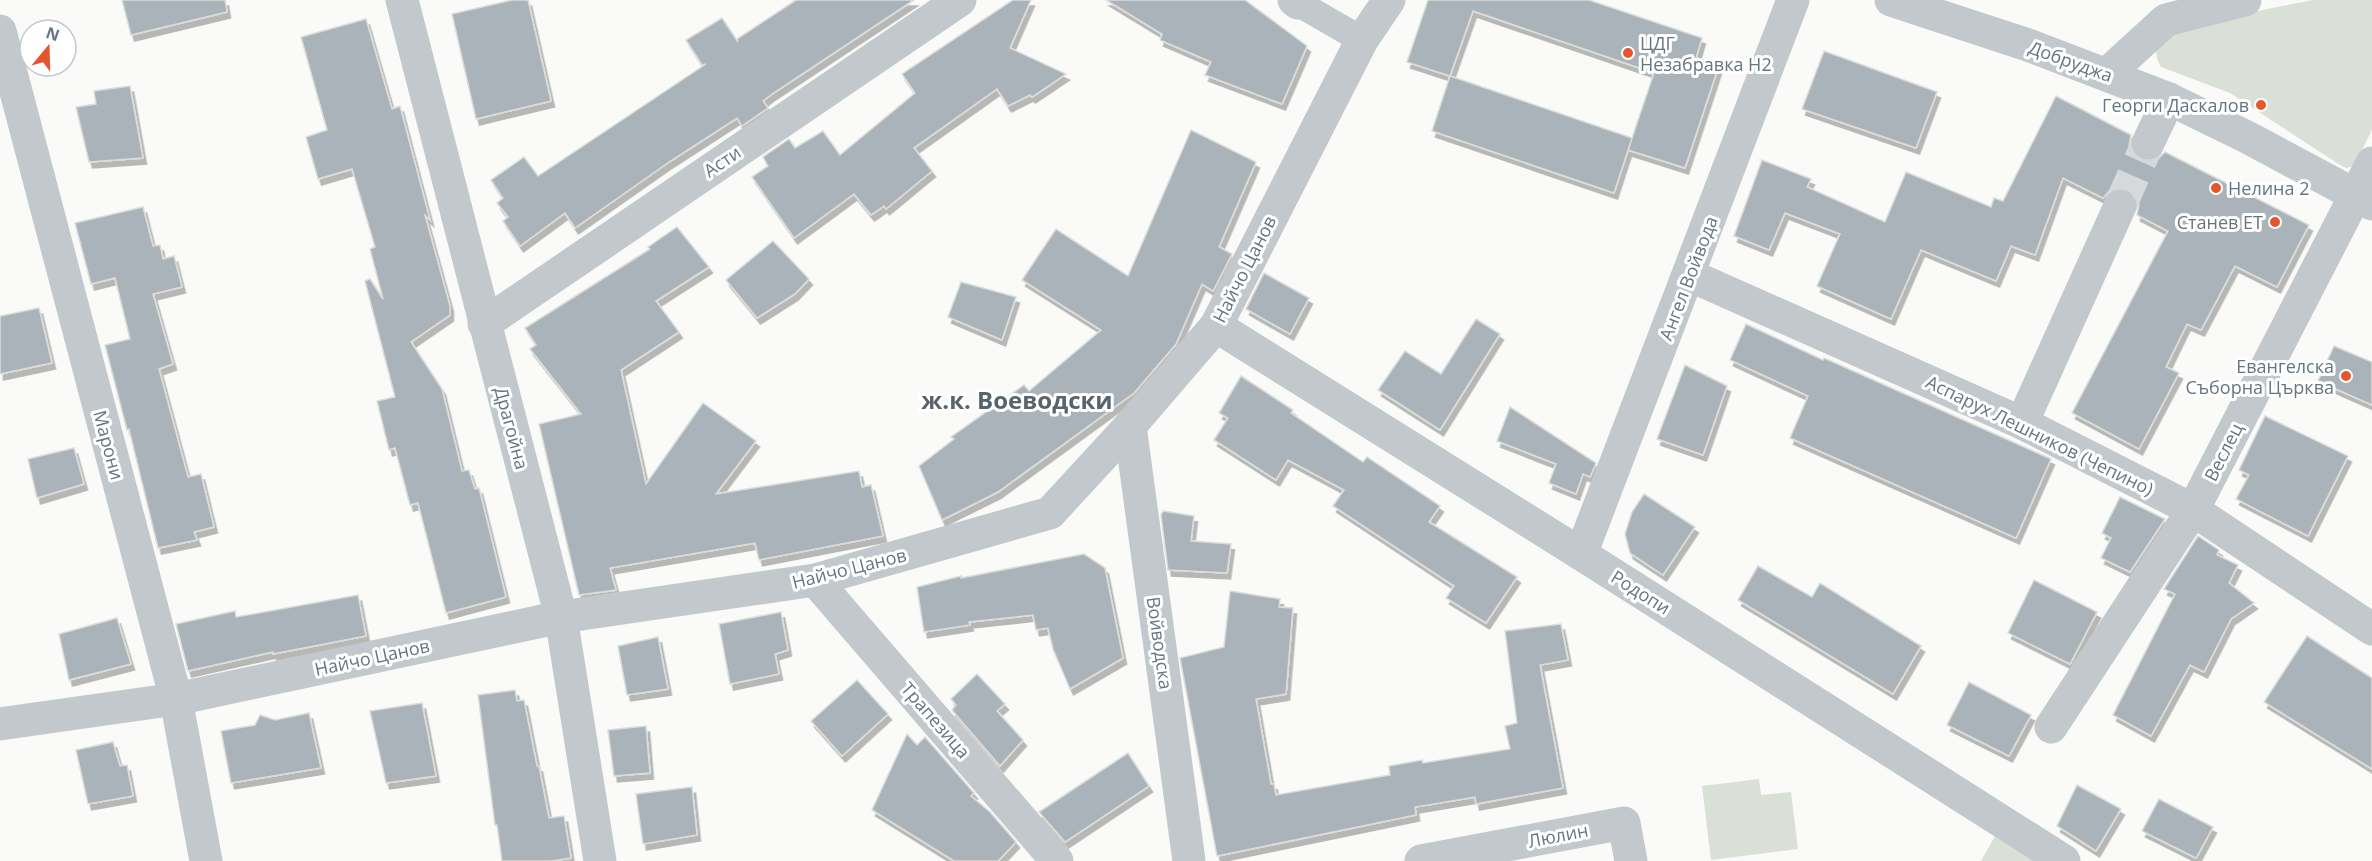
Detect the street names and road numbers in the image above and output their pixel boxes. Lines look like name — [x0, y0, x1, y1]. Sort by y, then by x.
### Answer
street label: Добруджа — [2026, 35, 2116, 87]
street label: Асти — [699, 140, 745, 182]
street label: Найчо Цанов — [1207, 211, 1281, 327]
street label: Ангел Войвода — [1653, 213, 1723, 343]
street label: Аспарух Лешников (Чепино) — [1922, 369, 2158, 501]
street label: Драгойна — [489, 384, 535, 472]
street label: Марони — [88, 408, 130, 482]
street label: Веслец — [2198, 419, 2248, 485]
street label: Найчо Цанов — [789, 542, 909, 594]
street label: Родопи — [1607, 564, 1675, 620]
street label: Войводска — [1142, 595, 1178, 691]
street label: Найчо Цанов — [312, 633, 432, 681]
street label: Трапезица — [896, 677, 976, 763]
street label: Люлин — [1526, 817, 1590, 853]

